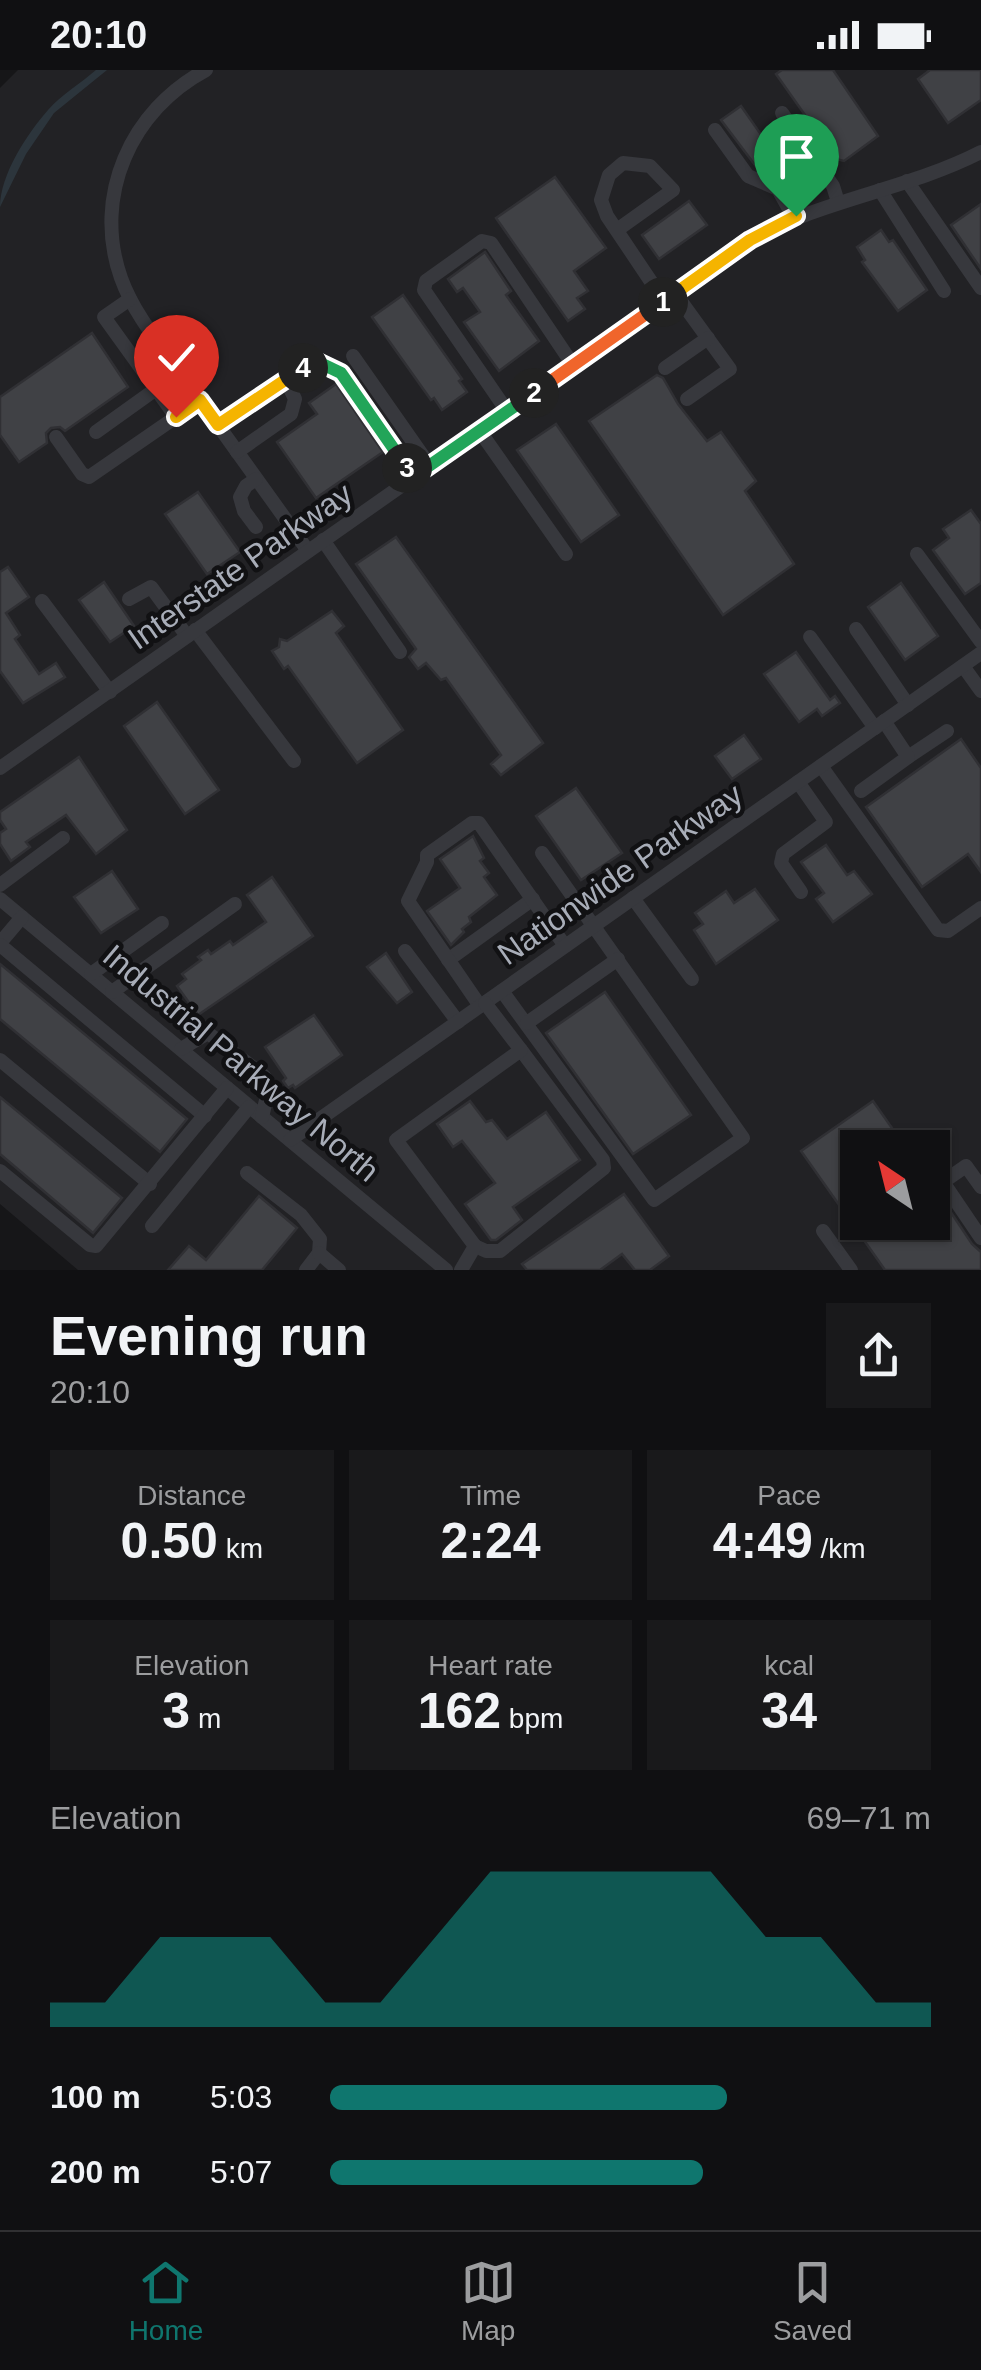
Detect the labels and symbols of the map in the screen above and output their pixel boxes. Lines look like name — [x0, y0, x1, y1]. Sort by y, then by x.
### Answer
pin — [754, 114, 839, 217]
pin: 1 — [638, 277, 688, 327]
pin — [134, 315, 219, 418]
pin: 4 — [278, 343, 328, 393]
pin: 2 — [509, 368, 559, 418]
pin: 3 — [382, 443, 432, 493]
street label: Interstate Parkway — [121, 475, 359, 657]
street label: Nationwide Parkway — [491, 776, 749, 972]
street label: Industrial Parkway North — [96, 937, 386, 1189]
north arrow — [840, 1130, 950, 1240]

